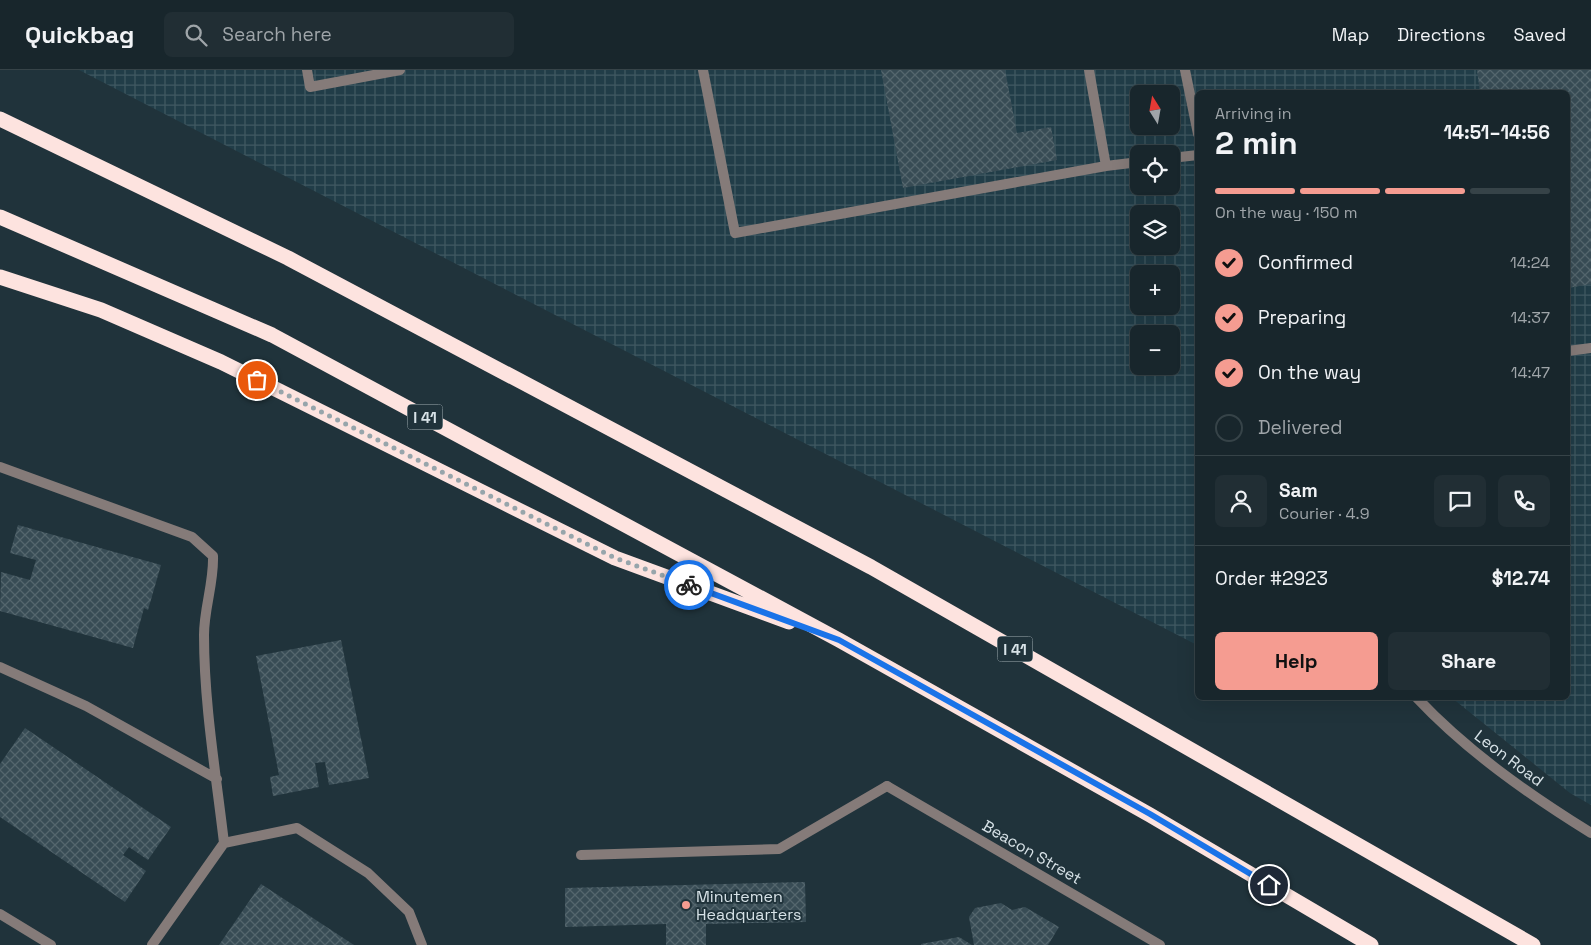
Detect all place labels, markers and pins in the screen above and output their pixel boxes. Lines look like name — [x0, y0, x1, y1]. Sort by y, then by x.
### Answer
pin — [236, 359, 278, 401]
pin — [1248, 864, 1290, 906]
place label: Minutemen Headquarters — [696, 886, 801, 925]
marker: Minutemen Headquarters — [680, 899, 692, 911]

